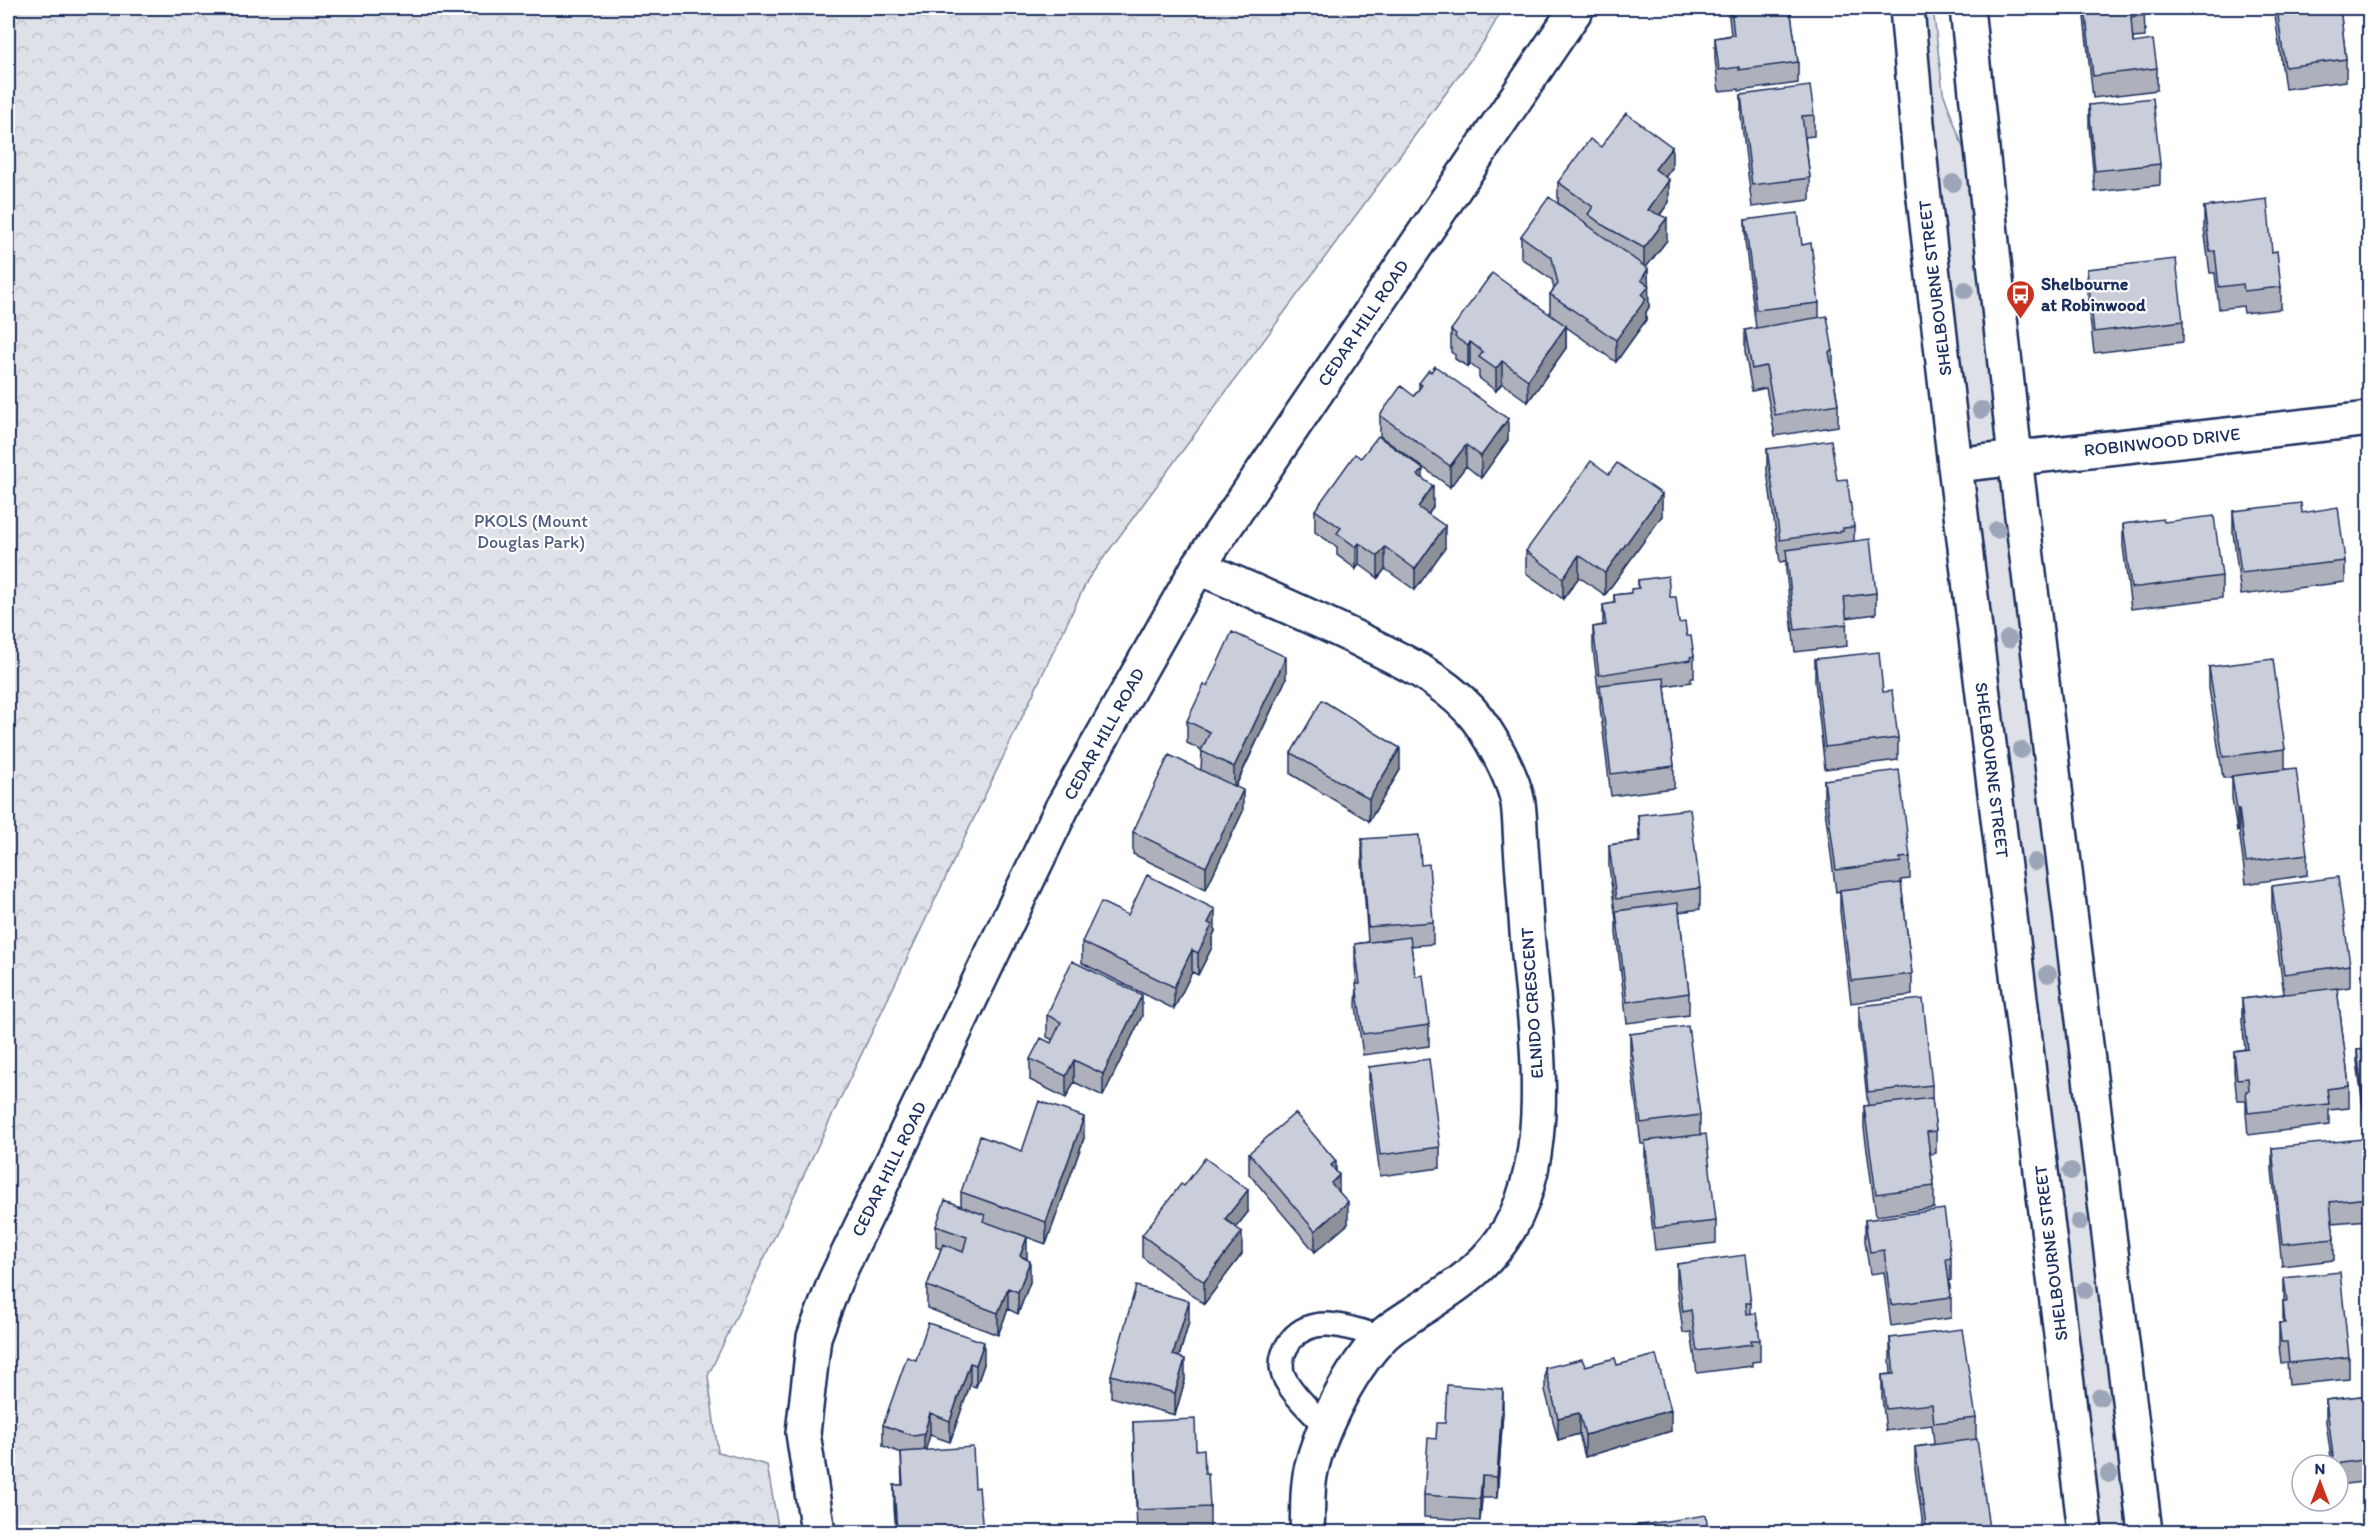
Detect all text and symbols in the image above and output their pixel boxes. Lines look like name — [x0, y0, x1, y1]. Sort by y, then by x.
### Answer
street label: SHELBOURNE STREET — [1913, 199, 1957, 377]
street label: CEDAR HILL ROAD — [1313, 256, 1413, 390]
place label: Shelbourne at Robinwood — [2041, 273, 2146, 316]
bus stop icon: Shelbourne at Robinwood — [2004, 278, 2036, 320]
street label: ROBINWOOD DRIVE — [2083, 423, 2241, 461]
park label: PKOLS (Mount Douglas Park) — [474, 510, 588, 553]
street label: CEDAR HILL ROAD — [1059, 664, 1149, 804]
street label: SHELBOURNE STREET — [1970, 681, 2014, 859]
street label: ELNIDO CRESCENT — [1516, 927, 1548, 1079]
street label: CEDAR HILL ROAD — [847, 1098, 931, 1240]
street label: SHELBOURNE STREET — [2029, 1164, 2073, 1342]
north arrow — [2290, 1453, 2350, 1513]
text: N — [2315, 1459, 2325, 1478]

